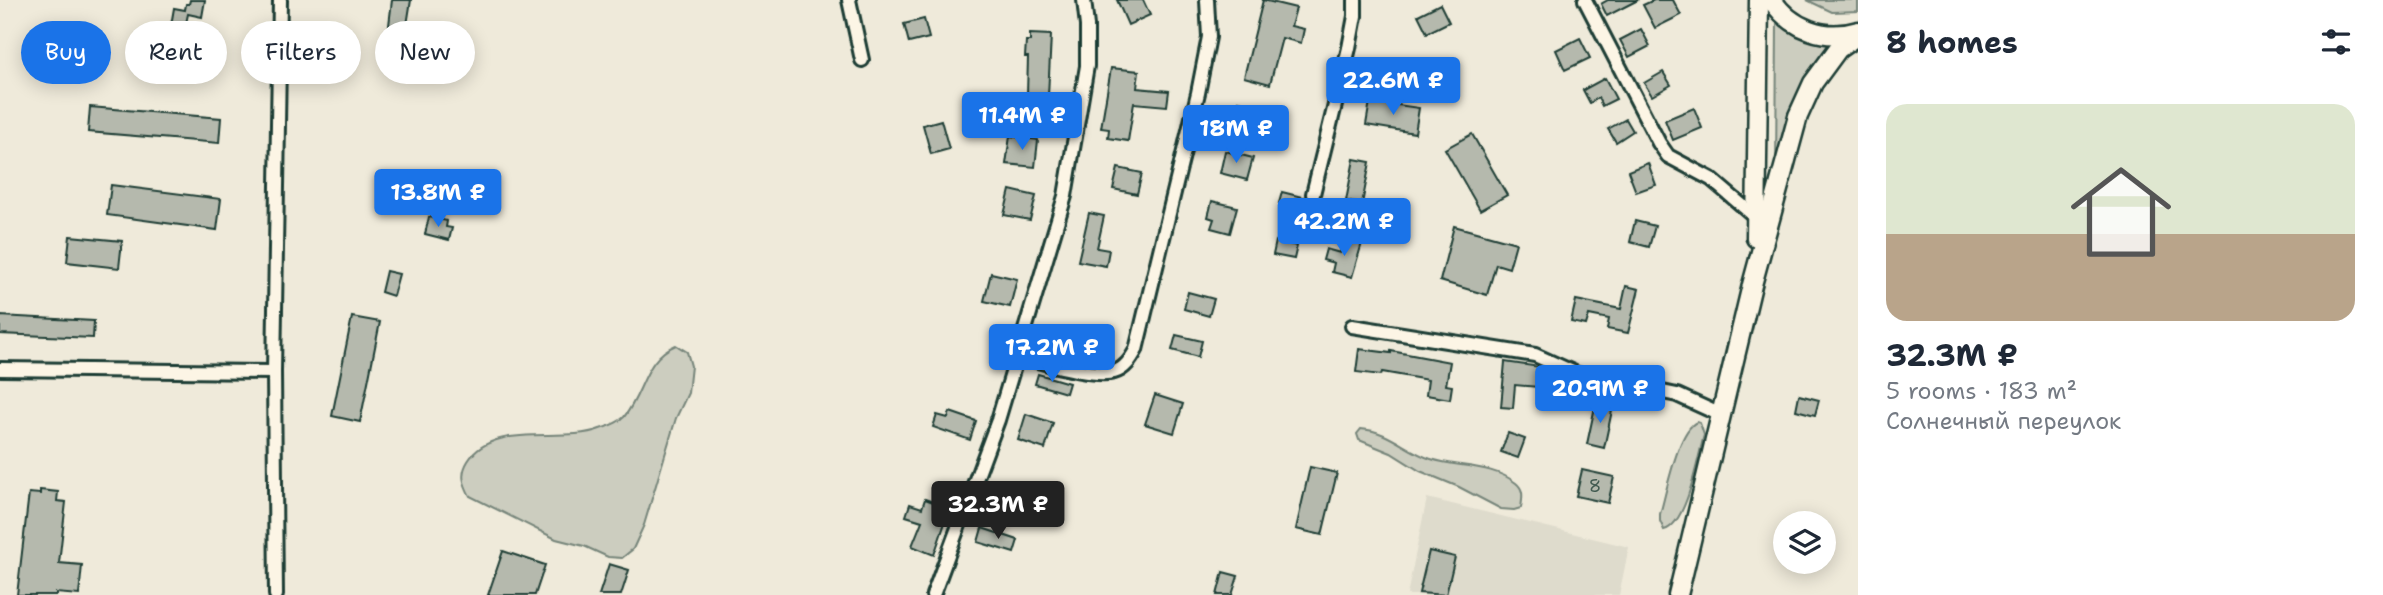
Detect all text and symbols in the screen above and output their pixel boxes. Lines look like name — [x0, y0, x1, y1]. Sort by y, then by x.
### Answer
chip: Buy — [21, 21, 111, 84]
chip: Rent — [125, 21, 227, 84]
chip: Filters — [241, 21, 361, 84]
chip: New — [375, 21, 475, 84]
text: 8 homes — [1886, 22, 2018, 63]
icon: filters — [2317, 23, 2355, 61]
pin: 22.6M ₽ — [1328, 58, 1458, 117]
text: 22.6M ₽ — [1342, 65, 1444, 95]
pin: 11.4M ₽ — [957, 92, 1087, 152]
text: 11.4M ₽ — [978, 100, 1066, 130]
pin: 18M ₽ — [1187, 106, 1285, 165]
text: 18M ₽ — [1199, 113, 1273, 143]
icon: home — [2058, 149, 2184, 275]
pin: 13.8M ₽ — [373, 170, 503, 229]
text: 13.8M ₽ — [390, 177, 486, 207]
pin: 42.2M ₽ — [1279, 198, 1409, 258]
text: 42.2M ₽ — [1294, 206, 1394, 236]
pin: 17.2M ₽ — [987, 324, 1117, 384]
text: 17.2M ₽ — [1005, 332, 1099, 362]
text: 32.3M ₽ — [1886, 335, 2018, 376]
pin: 20.9M ₽ — [1535, 366, 1665, 425]
text: 20.9M ₽ — [1551, 373, 1649, 403]
text: 5 rooms · 183 m² — [1886, 376, 2077, 406]
text: Солнечный переулок — [1886, 406, 2121, 436]
house number: 8 — [1589, 474, 1601, 498]
pin: 32.3M ₽ — [933, 482, 1063, 541]
text: 32.3M ₽ — [947, 489, 1049, 519]
map controls — [1773, 511, 1836, 574]
button: layers — [1773, 511, 1836, 574]

